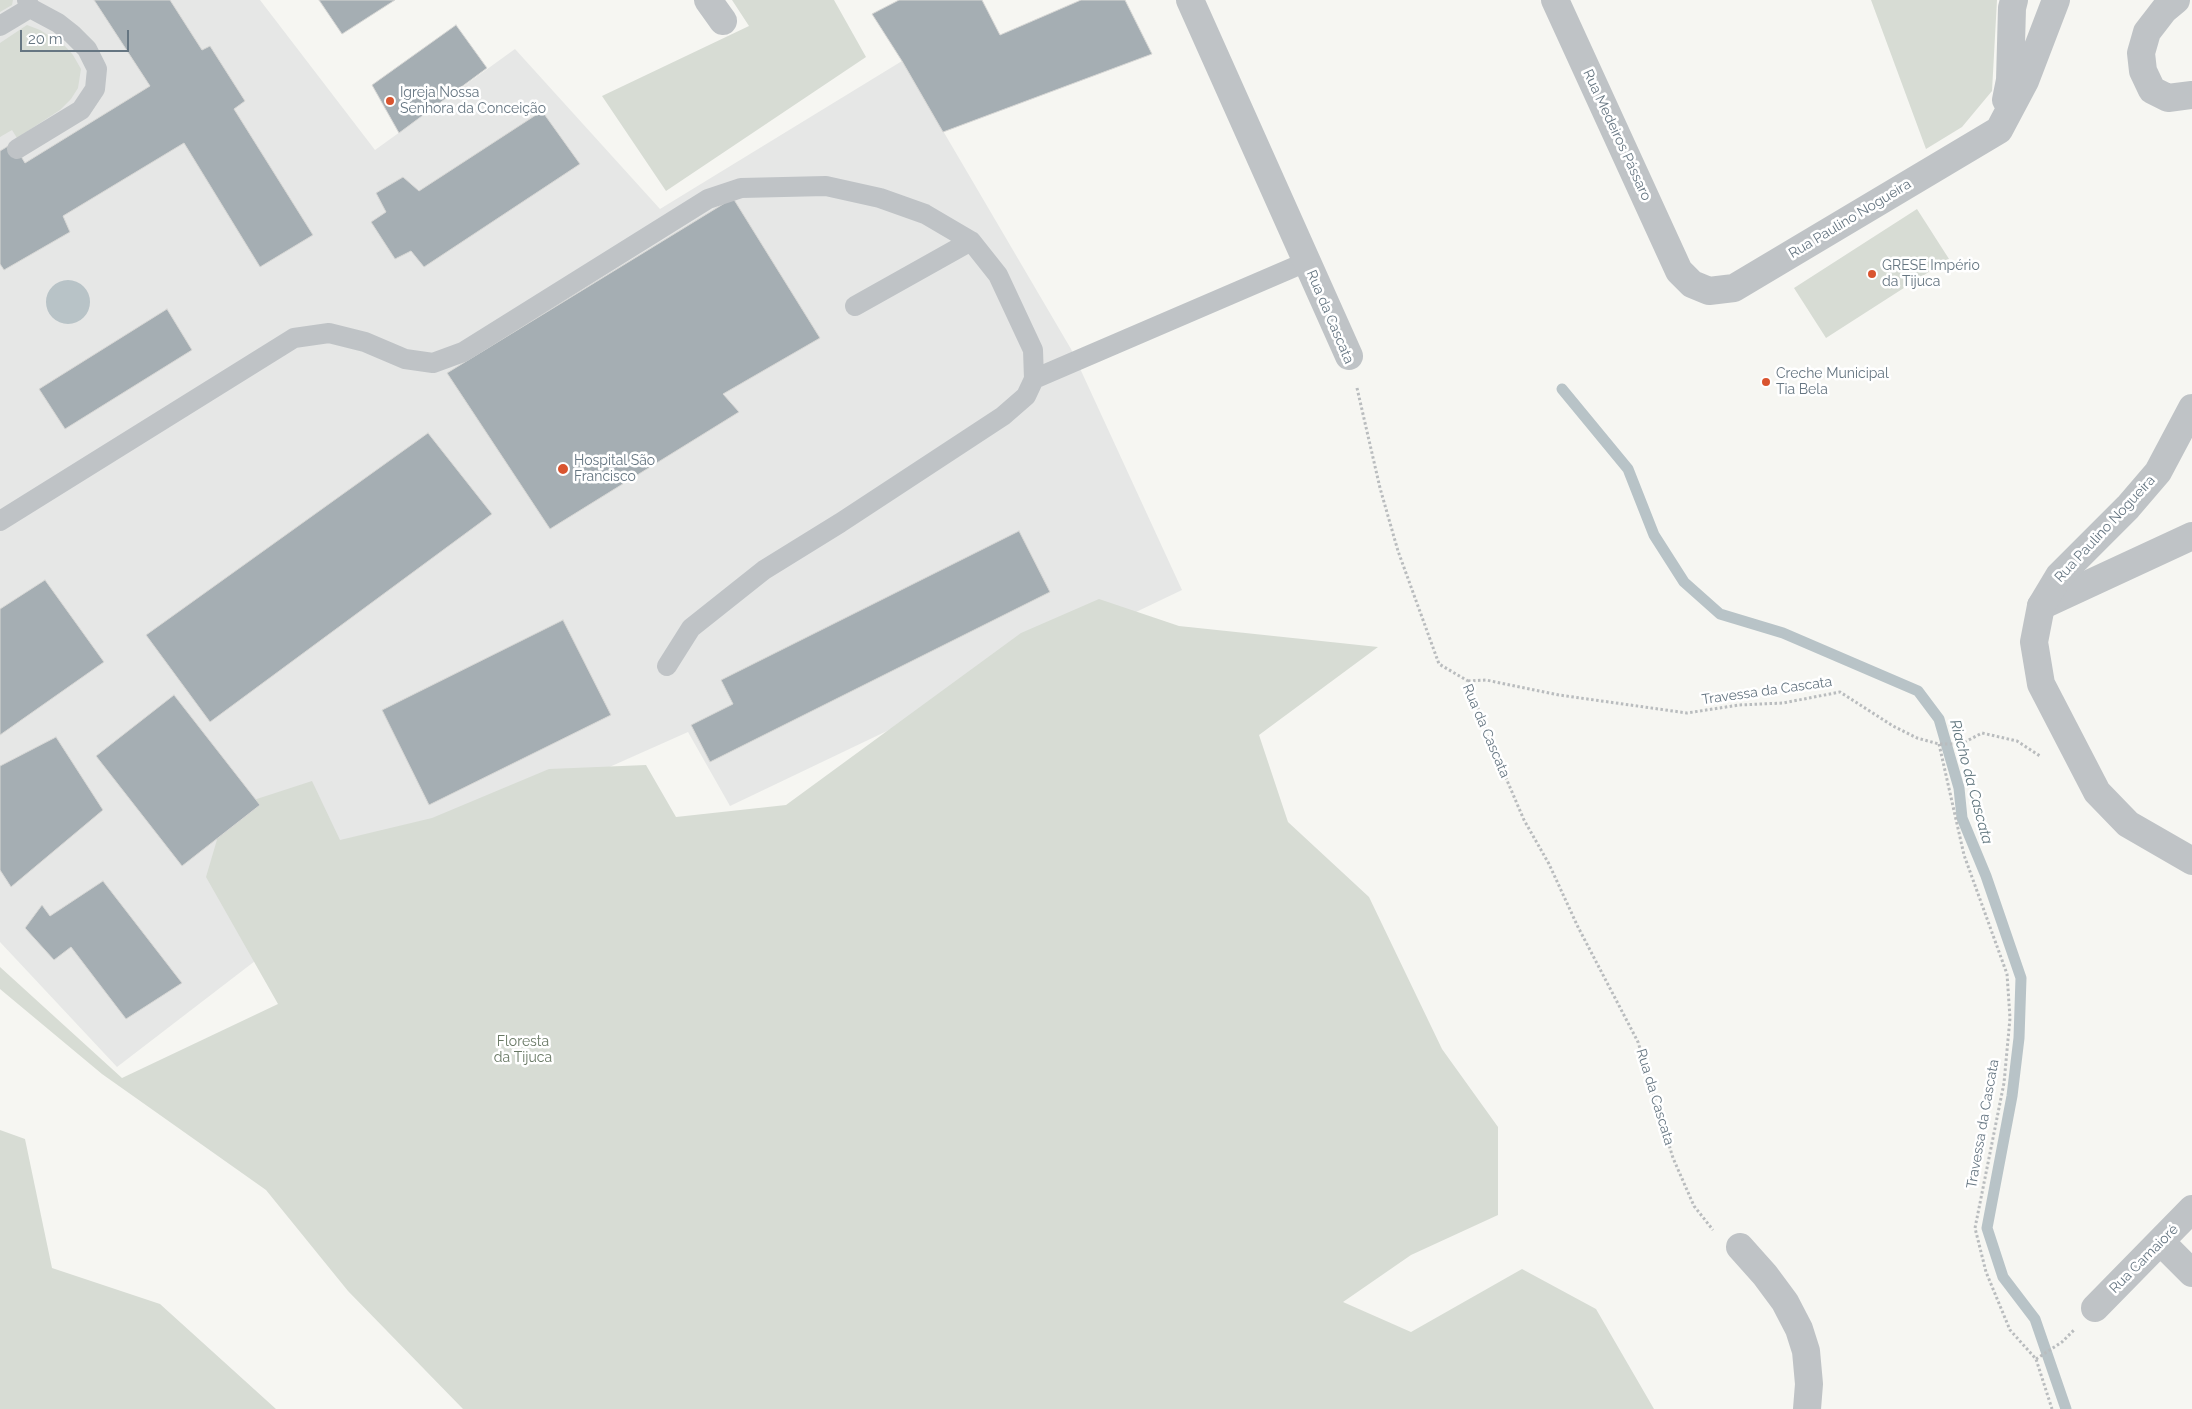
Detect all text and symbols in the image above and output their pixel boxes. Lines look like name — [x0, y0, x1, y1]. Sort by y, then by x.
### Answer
scale bar — [22, 20, 131, 52]
text: 20 m — [28, 30, 63, 48]
street label: Rua Medeiros Pássaro — [1579, 67, 1655, 203]
place label: Igreja Nossa Senhora da Conceição — [400, 85, 546, 118]
marker: Igreja Nossa Senhora da Conceição — [384, 95, 396, 107]
street label: Rua Paulino Nogueira — [1786, 176, 1914, 262]
place label: GRESE Império da Tijuca — [1882, 258, 1980, 290]
street label: Rua da Cascata — [1303, 268, 1357, 366]
marker: GRESE Império da Tijuca — [1866, 268, 1878, 280]
place label: Creche Municipal Tia Bela — [1776, 366, 1889, 398]
marker: Creche Municipal Tia Bela — [1760, 376, 1772, 388]
place label: Hospital São Francisco — [574, 453, 655, 486]
marker: Hospital São Francisco — [556, 462, 570, 476]
street label: Rua Paulino Nogueira — [2051, 472, 2159, 586]
street label: Travessa da Cascata — [1701, 674, 1833, 708]
street label: Rua da Cascata — [1459, 682, 1513, 780]
water label: Riacho da Cascata — [1946, 718, 1996, 846]
park label: Floresta da Tijuca — [494, 1034, 552, 1066]
street label: Rua da Cascata — [1632, 1047, 1678, 1147]
street label: Travessa da Cascata — [1963, 1058, 2003, 1190]
street label: Rua Camaioré — [2106, 1221, 2182, 1297]

